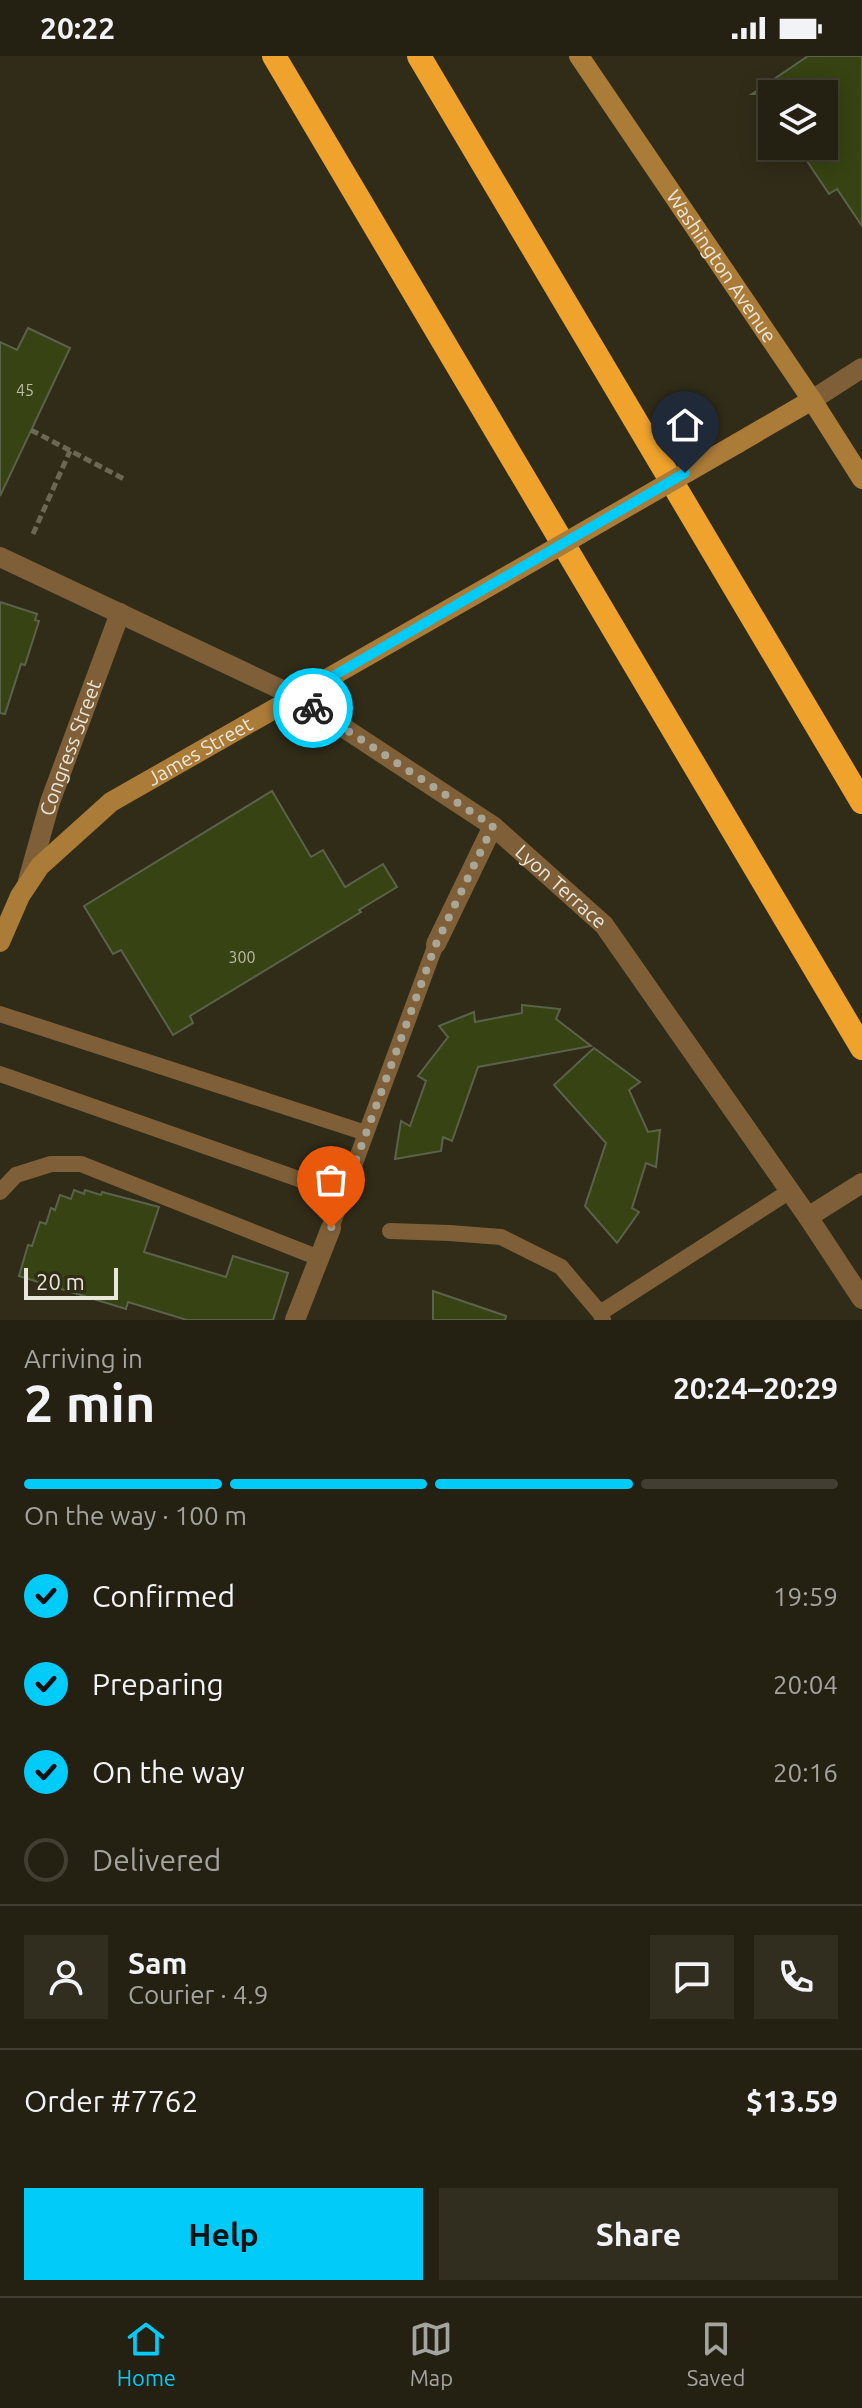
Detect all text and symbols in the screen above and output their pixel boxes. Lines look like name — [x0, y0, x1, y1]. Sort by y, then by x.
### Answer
text: 20:22 — [40, 11, 115, 45]
map controls — [758, 80, 838, 160]
button: layers — [758, 80, 838, 160]
street label: Washington Avenue — [662, 185, 782, 347]
house number: 45 — [16, 381, 34, 399]
pin — [651, 391, 719, 473]
icon: home — [663, 403, 707, 447]
courier — [273, 668, 353, 748]
street label: Congress Street — [35, 676, 105, 818]
icon: bike — [291, 686, 335, 730]
street label: James Street — [143, 712, 256, 790]
street label: Lyon Terrace — [511, 840, 612, 933]
house number: 300 — [228, 948, 256, 966]
pin — [297, 1146, 365, 1228]
icon: bag — [309, 1158, 353, 1202]
scale bar — [24, 1264, 118, 1300]
text: 20 m — [36, 1269, 85, 1294]
text: Arriving in — [24, 1344, 143, 1373]
text: 20:24–20:29 — [673, 1371, 838, 1405]
text: 2 min — [24, 1374, 155, 1432]
text: On the way · 100 m — [24, 1501, 247, 1530]
icon: check — [24, 1574, 68, 1618]
text: Confirmed — [92, 1579, 235, 1613]
text: 19:59 — [773, 1582, 838, 1611]
icon: check — [24, 1662, 68, 1706]
text: Preparing — [92, 1667, 224, 1701]
text: 20:04 — [773, 1670, 838, 1699]
icon: check — [24, 1750, 68, 1794]
text: On the way — [92, 1755, 245, 1789]
text: 20:16 — [773, 1758, 838, 1787]
text: Delivered — [92, 1843, 221, 1877]
button: person — [24, 1935, 108, 2019]
button: chat — [650, 1935, 734, 2019]
button: phone — [754, 1935, 838, 2019]
text: Sam — [128, 1946, 187, 1980]
text: Courier · 4.9 — [128, 1980, 268, 2009]
text: Order #7762 — [24, 2084, 198, 2118]
text: $13.59 — [746, 2084, 838, 2118]
button: Help — [24, 2188, 423, 2280]
button: Share — [439, 2188, 838, 2280]
tab: Home — [117, 2317, 176, 2390]
tab: Map — [409, 2317, 453, 2390]
tab: Saved — [687, 2317, 745, 2390]

